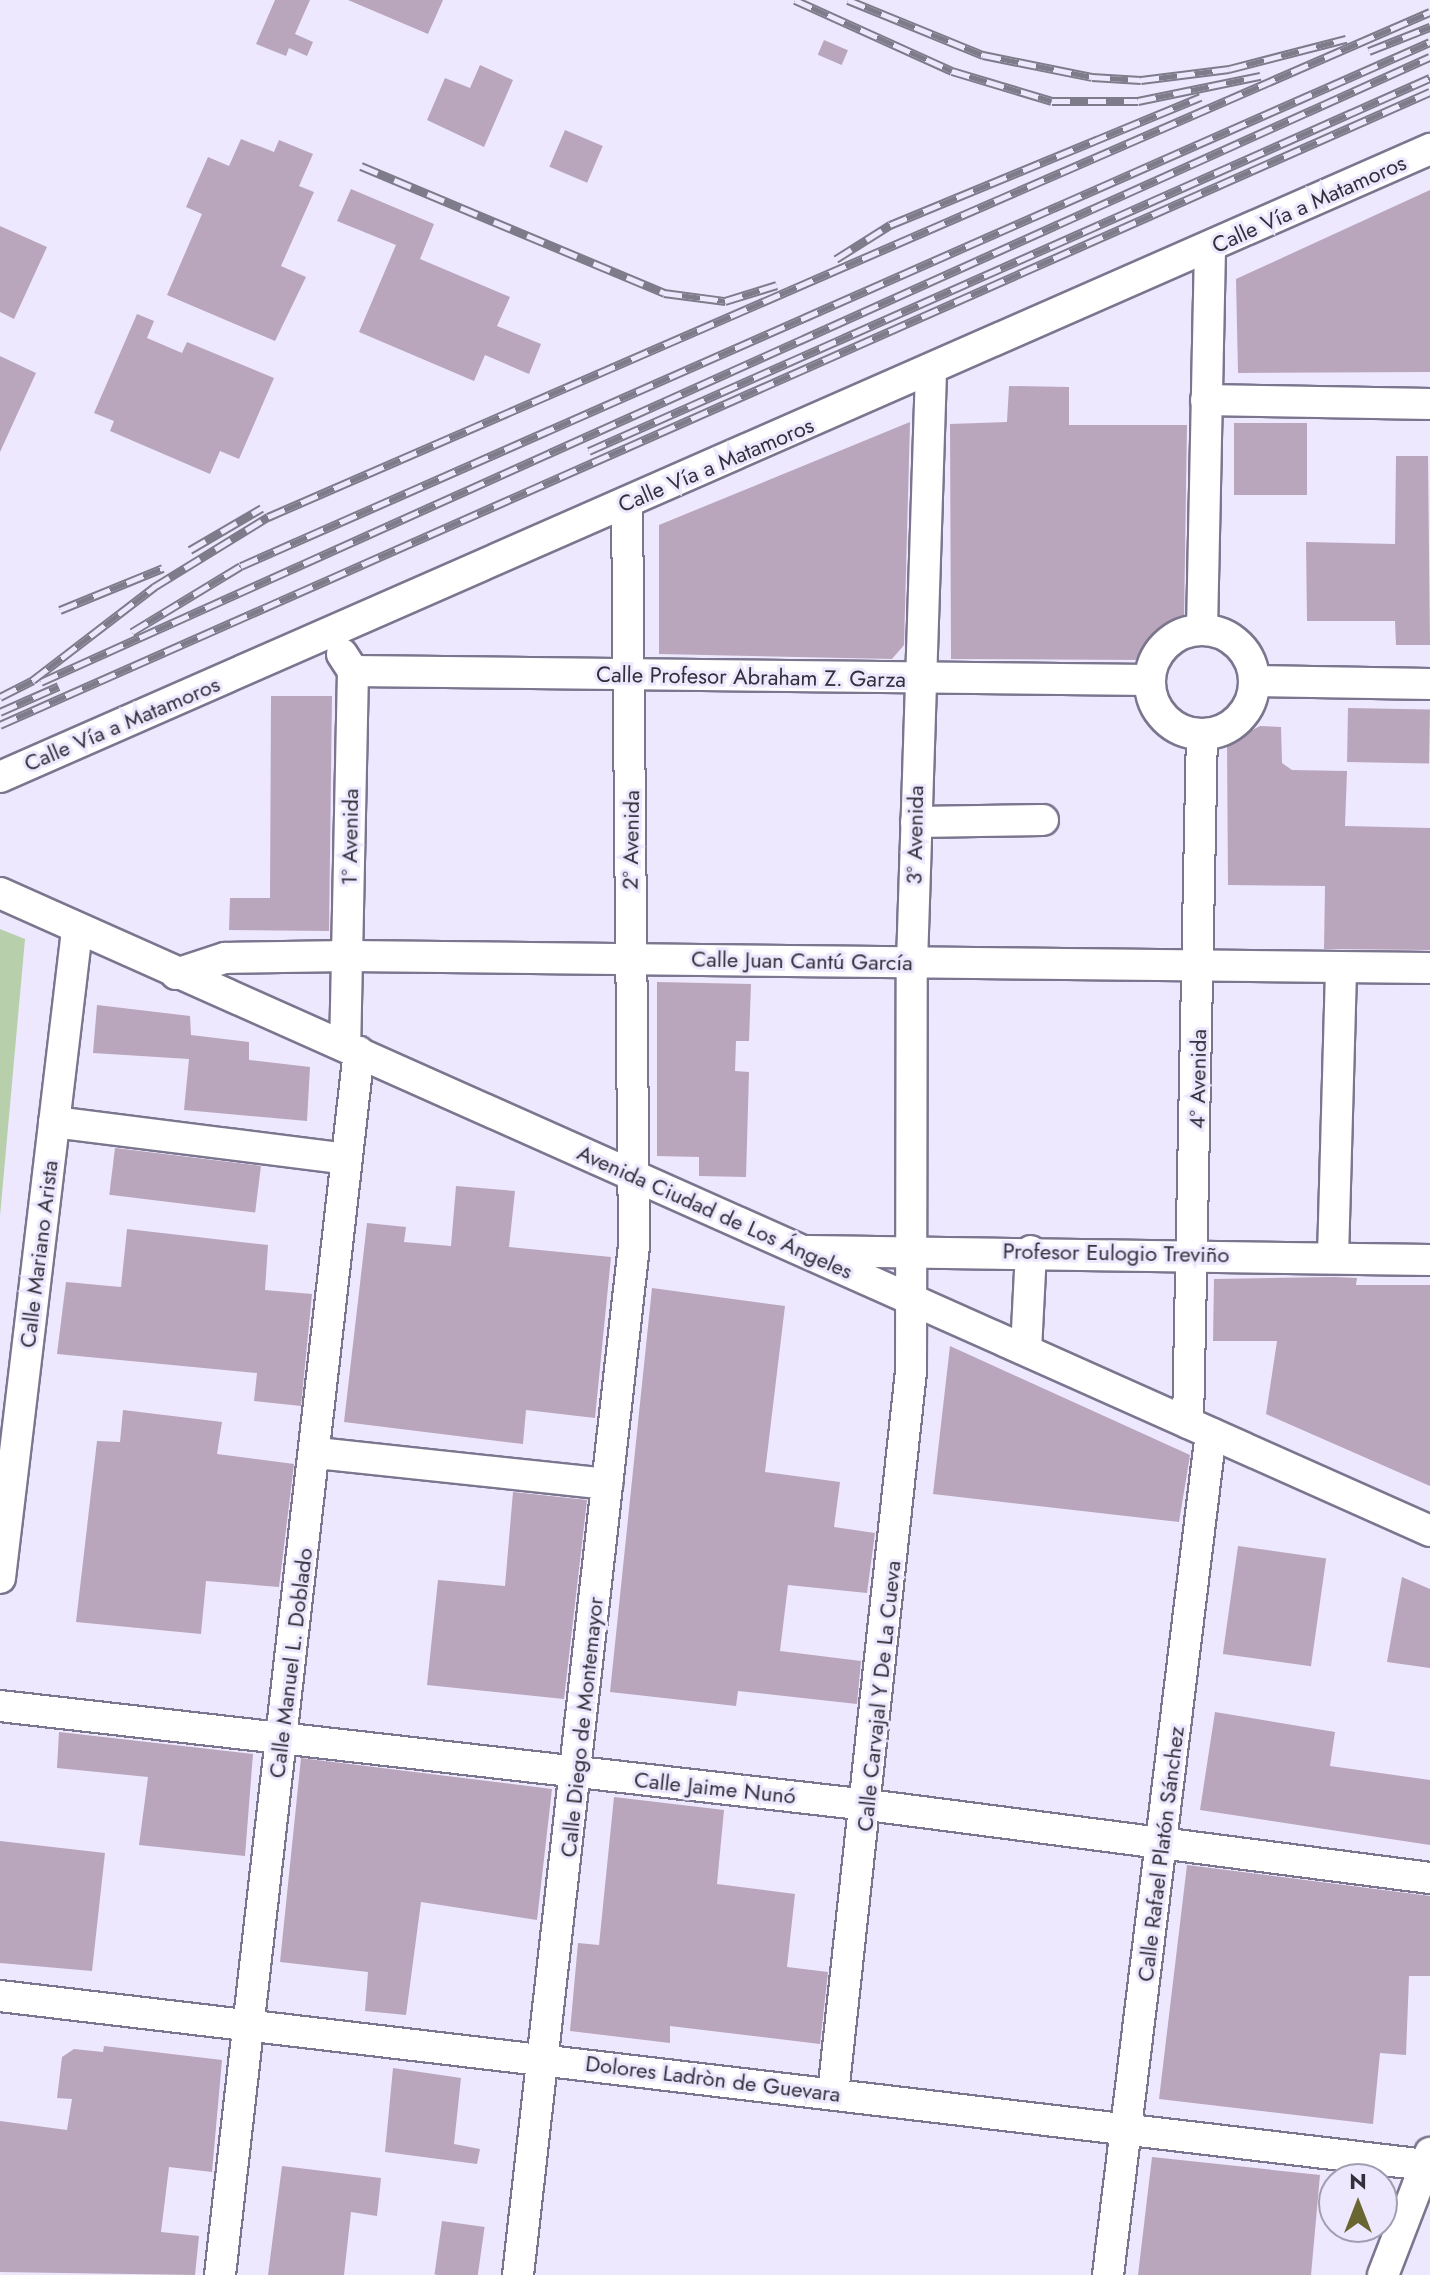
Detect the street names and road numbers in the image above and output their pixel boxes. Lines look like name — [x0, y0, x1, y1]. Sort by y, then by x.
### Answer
street label: Calle Vía a Matamoros — [1208, 149, 1410, 259]
street label: Calle Vía a Matamoros — [614, 412, 818, 518]
street label: Calle Profesor Abraham Z. Garza — [596, 661, 906, 693]
street label: Calle Vía a Matamoros — [20, 671, 224, 777]
street label: 3° Avenida — [901, 785, 929, 885]
street label: 1° Avenida — [336, 788, 364, 886]
street label: 2° Avenida — [617, 790, 645, 890]
street label: Calle Juan Cantú García — [691, 946, 913, 976]
street label: 4° Avenida — [1184, 1029, 1212, 1129]
street label: Avenida Ciudad de Los Ángeles — [573, 1139, 857, 1285]
street label: Calle Mariano Arista — [14, 1159, 64, 1349]
street label: Profesor Eulogio Treviño — [1002, 1238, 1230, 1268]
street label: Calle Manuel L. Doblado — [264, 1546, 318, 1780]
street label: Calle Carvajal Y De La Cueva — [852, 1559, 906, 1833]
street label: Calle Diego de Montemayor — [555, 1595, 609, 1859]
street label: Calle Rafael Platón Sánchez — [1132, 1725, 1190, 1983]
street label: Calle Jaime Nunó — [633, 1766, 797, 1810]
street label: Dolores Ladròn de Guevara — [584, 2050, 842, 2108]

